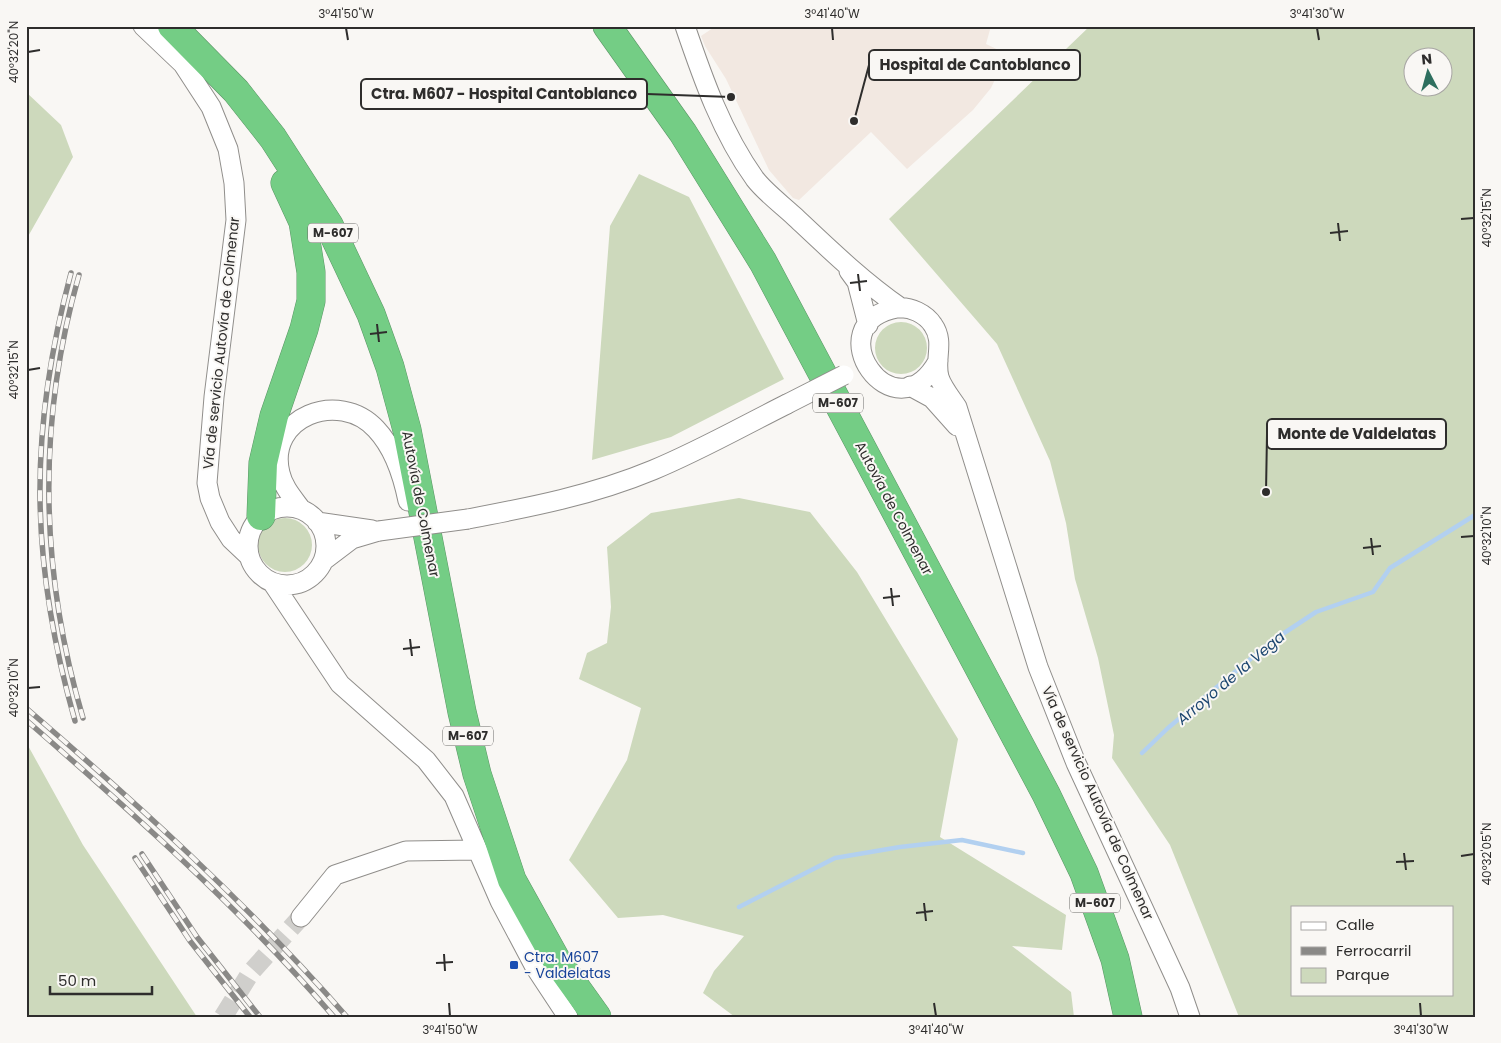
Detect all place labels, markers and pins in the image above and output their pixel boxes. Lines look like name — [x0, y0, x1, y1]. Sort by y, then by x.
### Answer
callout: Hospital de Cantoblanco — [869, 50, 1080, 80]
callout: Ctra. M607 - Hospital Cantoblanco — [361, 79, 647, 109]
callout: Monte de Valdelatas — [1267, 419, 1446, 449]
place label: Ctra. M607 - Valdelatas — [524, 947, 611, 983]
marker: Ctra. M607 - Valdelatas — [508, 959, 520, 971]

